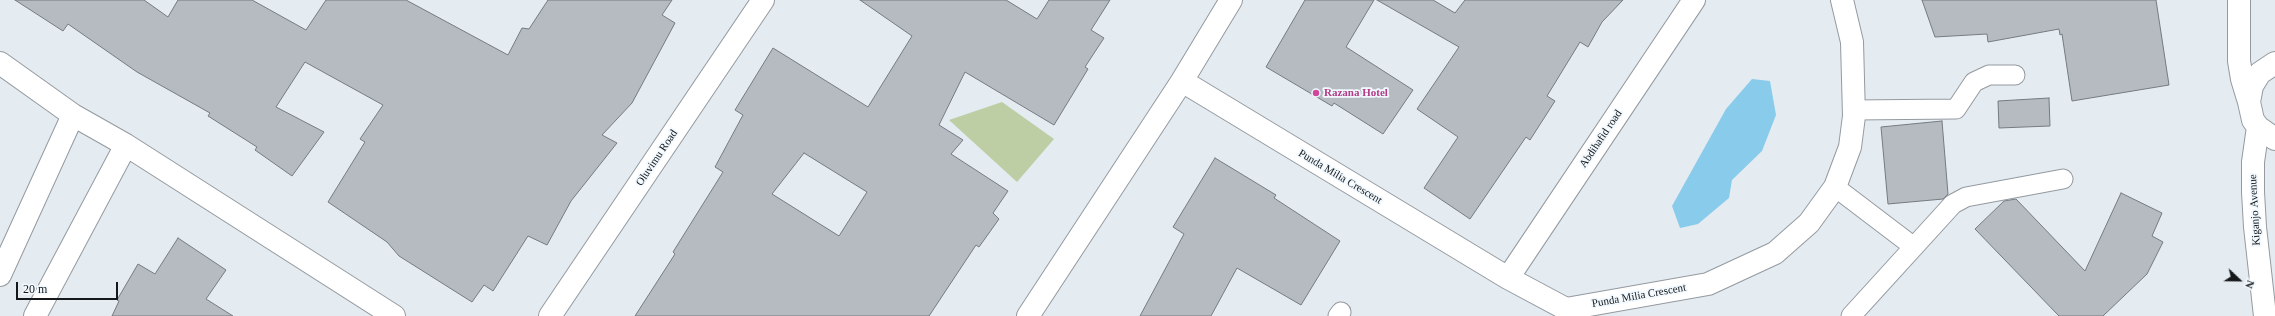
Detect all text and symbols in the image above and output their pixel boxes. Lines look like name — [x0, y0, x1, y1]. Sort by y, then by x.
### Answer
place label: Razana Hotel — [1324, 86, 1388, 100]
marker: Razana Hotel — [1311, 88, 1321, 98]
street label: Abdihafid road — [1577, 108, 1625, 170]
street label: Oluvimu Road — [633, 127, 681, 189]
street label: Punda Milia Crescent — [1296, 147, 1384, 207]
street label: Kiganjo Avenue — [2247, 174, 2263, 246]
north arrow — [2219, 260, 2259, 300]
scale bar — [18, 274, 120, 300]
text: N — [2243, 279, 2257, 290]
street label: Punda Milia Crescent — [1591, 281, 1687, 311]
text: 20 m — [23, 282, 47, 296]

